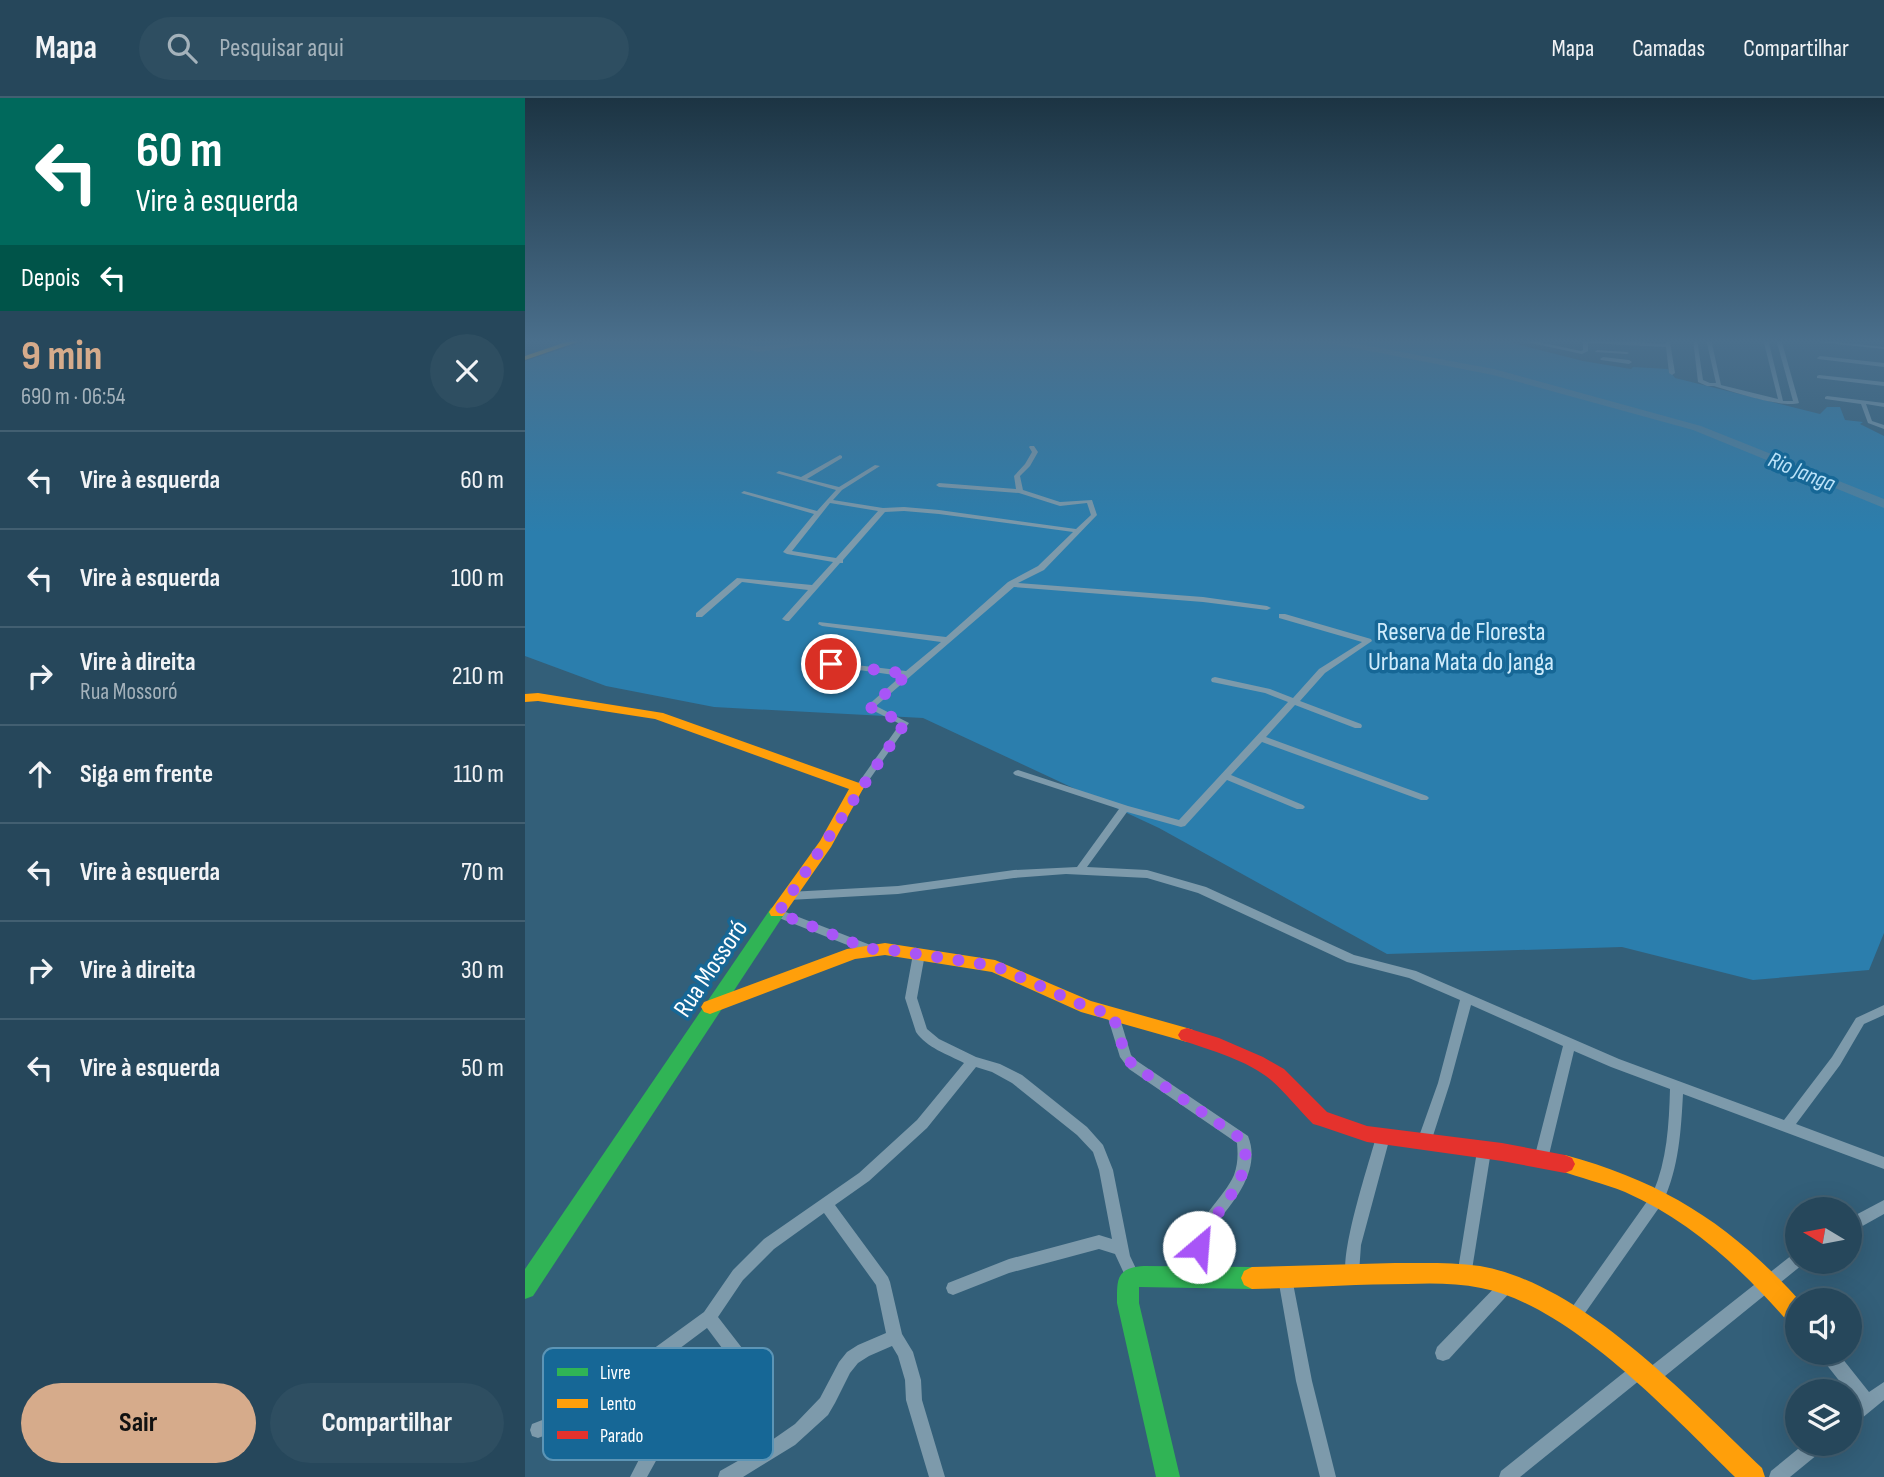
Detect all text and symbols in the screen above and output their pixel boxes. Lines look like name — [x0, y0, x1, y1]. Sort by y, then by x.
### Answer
search box — [139, 17, 629, 80]
text: Mapa — [35, 28, 97, 68]
icon: search — [163, 29, 201, 67]
text: Pesquisar aqui — [219, 33, 344, 64]
text: Mapa — [1552, 34, 1594, 63]
text: Camadas — [1632, 34, 1705, 63]
text: Compartilhar — [1743, 34, 1849, 63]
text: 60 m — [136, 122, 223, 181]
icon: left — [21, 126, 112, 217]
text: Vire à esquerda — [136, 182, 299, 221]
icon: left — [94, 259, 132, 297]
text: Depois — [21, 263, 80, 294]
text: 9 min — [21, 331, 103, 382]
button: close — [430, 334, 504, 408]
text: 690 m · 06:54 — [21, 383, 125, 411]
water label: Rio Janga — [1764, 446, 1840, 498]
icon: left — [21, 461, 59, 499]
text: Vire à esquerda — [80, 465, 220, 496]
text: 60 m — [460, 465, 504, 496]
icon: left — [21, 559, 59, 597]
text: Vire à esquerda — [80, 563, 220, 594]
text: 100 m — [451, 563, 504, 594]
park label: Reserva de Floresta Urbana Mata do Janga — [1368, 617, 1554, 678]
pin — [801, 634, 861, 694]
icon: arrive — [812, 645, 850, 683]
text: Vire à direita — [80, 647, 196, 678]
icon: right — [21, 657, 59, 695]
text: 210 m — [452, 661, 504, 692]
text: Rua Mossoró — [80, 678, 178, 706]
icon: ahead — [21, 755, 59, 793]
text: Siga em frente — [80, 759, 213, 790]
text: 110 m — [453, 759, 504, 790]
icon: left — [21, 853, 59, 891]
text: Vire à esquerda — [80, 857, 220, 888]
text: 70 m — [461, 857, 504, 888]
street label: Rua Mossoró — [668, 914, 755, 1023]
icon: right — [21, 951, 59, 989]
text: Vire à direita — [80, 955, 196, 986]
text: 30 m — [461, 955, 504, 986]
icon: left — [21, 1049, 59, 1087]
text: Vire à esquerda — [80, 1053, 220, 1084]
text: 50 m — [461, 1053, 504, 1084]
north arrow — [1785, 1197, 1862, 1274]
map controls — [1785, 1197, 1862, 1456]
position arrow — [1162, 1210, 1236, 1284]
button: sound — [1785, 1288, 1862, 1365]
legend — [543, 1348, 773, 1460]
text: Livre — [600, 1362, 631, 1385]
button: layers — [1785, 1379, 1862, 1456]
button: Sair — [21, 1383, 256, 1463]
button: Compartilhar — [270, 1383, 504, 1463]
text: Lento — [600, 1393, 636, 1416]
text: Parado — [600, 1425, 643, 1448]

